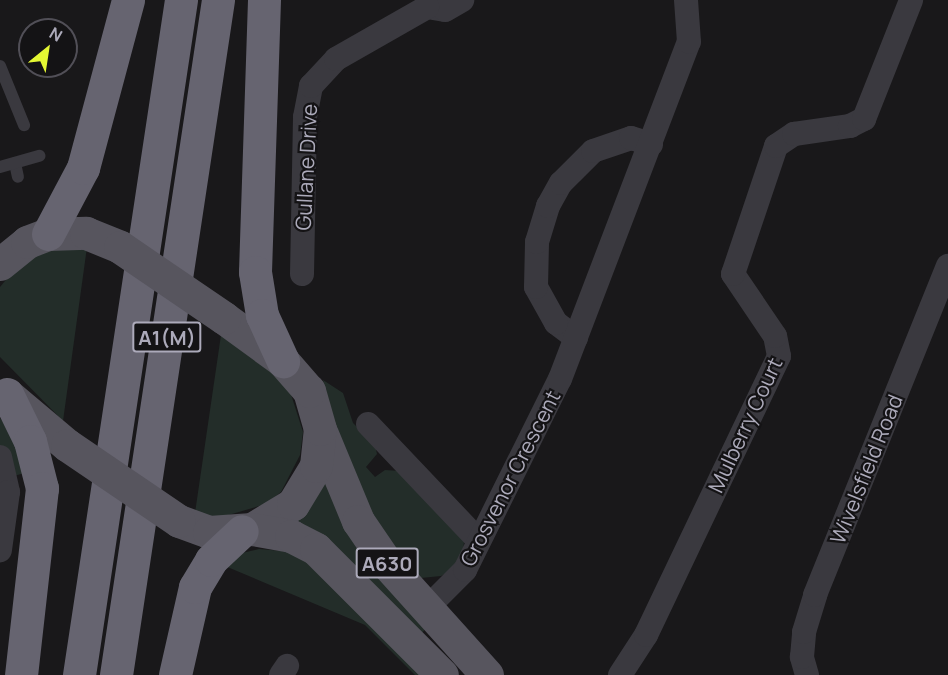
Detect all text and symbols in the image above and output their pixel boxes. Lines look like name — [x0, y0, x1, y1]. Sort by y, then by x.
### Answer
north arrow — [18, 18, 78, 78]
text: N — [46, 22, 66, 47]
street label: Gullane Drive — [290, 103, 322, 231]
road number: A1(M) — [131, 320, 203, 354]
street label: Mulberry Court — [703, 354, 787, 496]
street label: Grosvenor Crescent — [455, 386, 565, 570]
street label: Wivelsfield Road — [825, 391, 907, 547]
road number: A630 — [356, 546, 418, 580]

